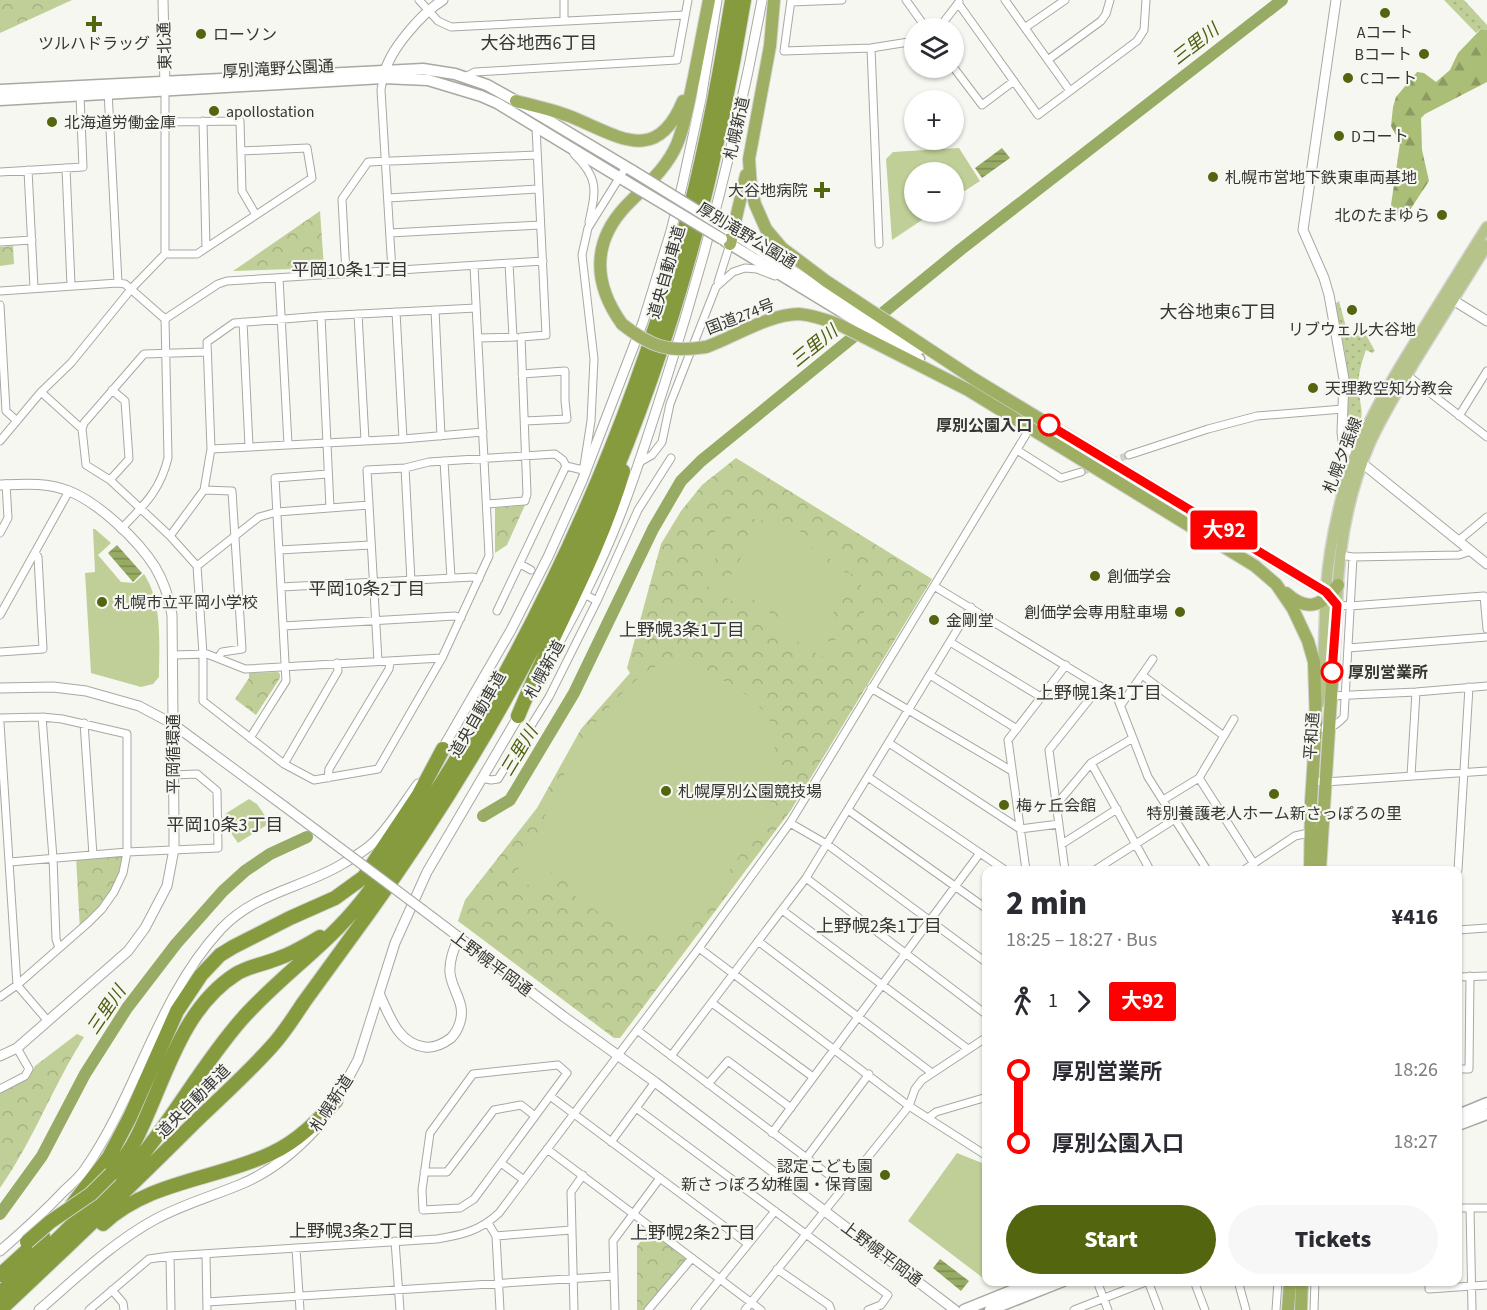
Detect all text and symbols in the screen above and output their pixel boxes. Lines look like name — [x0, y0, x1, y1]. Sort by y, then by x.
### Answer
marker: Aコート — [1378, 6, 1392, 20]
marker: ツルハドラッグ — [87, 17, 101, 31]
water label: 三里川 — [1166, 17, 1226, 71]
map controls — [904, 18, 964, 222]
button: layers — [904, 18, 964, 78]
street label: 東北通 — [153, 22, 177, 70]
place label: Aコート — [1357, 22, 1413, 44]
place label: ローソン — [213, 24, 277, 46]
marker: ローソン — [194, 27, 208, 41]
district label: 大谷地西6丁目 — [481, 31, 597, 56]
place label: ツルハドラッグ — [38, 33, 150, 55]
place label: Bコート — [1355, 44, 1412, 66]
marker: Bコート — [1417, 47, 1431, 61]
street label: 厚別滝野公園通 — [222, 55, 335, 83]
place label: Cコート — [1360, 68, 1417, 90]
marker: Cコート — [1341, 71, 1355, 85]
button: + — [904, 90, 964, 150]
street label: 札幌新道 — [719, 95, 755, 162]
place label: apollostation — [226, 101, 314, 123]
marker: apollostation — [207, 104, 221, 118]
place label: 北海道労働金庫 — [64, 112, 176, 134]
marker: 北海道労働金庫 — [45, 115, 59, 129]
place label: Dコート — [1351, 126, 1409, 148]
marker: Dコート — [1332, 129, 1346, 143]
button: − — [904, 162, 964, 222]
place label: 札幌市営地下鉄東車両基地 — [1225, 167, 1417, 189]
marker: 札幌市営地下鉄東車両基地 — [1206, 170, 1220, 184]
place label: 大谷地病院 — [728, 180, 808, 202]
marker: 大谷地病院 — [813, 181, 831, 199]
street label: 厚別滝野公園通 — [693, 198, 800, 274]
place label: 北のたまゆら — [1334, 205, 1430, 227]
marker: 北のたまゆら — [1435, 208, 1449, 222]
street label: 道央自動車道 — [643, 223, 691, 321]
district label: 平岡10条1丁目 — [292, 258, 408, 283]
street label: 国道274号 — [703, 294, 778, 340]
district label: 大谷地東6丁目 — [1160, 300, 1276, 325]
marker: リブウェル大谷地 — [1345, 303, 1359, 317]
water label: 三里川 — [785, 318, 845, 373]
place label: リブウェル大谷地 — [1288, 319, 1416, 341]
place label: 天理教空知分教会 — [1325, 378, 1453, 400]
marker: 天理教空知分教会 — [1306, 381, 1320, 395]
marker: 厚別公園入口 — [1038, 414, 1060, 436]
street label: 札幌夕張線 — [1318, 414, 1368, 497]
place label: 厚別公園入口 — [936, 415, 1032, 437]
line badge: 大92 — [1190, 510, 1258, 550]
text: 大92 — [1202, 515, 1246, 545]
place label: 創価学会 — [1107, 566, 1171, 588]
marker: 創価学会 — [1088, 569, 1102, 583]
district label: 平岡10条2丁目 — [309, 577, 425, 602]
place label: 札幌市立平岡小学校 — [114, 592, 258, 614]
marker: 札幌市立平岡小学校 — [95, 595, 109, 609]
place label: 創価学会専用駐車場 — [1024, 602, 1168, 624]
marker: 創価学会専用駐車場 — [1173, 605, 1187, 619]
place label: 金剛堂 — [946, 610, 994, 632]
marker: 金剛堂 — [927, 613, 941, 627]
district label: 上野幌3条1丁目 — [619, 618, 745, 643]
street label: 札幌新道 — [520, 636, 570, 703]
marker: 厚別営業所 — [1321, 661, 1343, 683]
place label: 厚別営業所 — [1348, 662, 1428, 684]
street label: 道央自動車道 — [444, 667, 511, 762]
district label: 上野幌1条1丁目 — [1036, 681, 1162, 706]
street label: 平和通 — [1299, 711, 1325, 761]
street label: 平岡循環通 — [163, 714, 185, 794]
water label: 三里川 — [495, 720, 545, 781]
place label: 札幌厚別公園競技場 — [678, 781, 822, 803]
marker: 札幌厚別公園競技場 — [659, 784, 673, 798]
marker: 特別養護老人ホーム新さっぽろの里 — [1267, 787, 1281, 801]
place label: 梅ヶ丘会館 — [1016, 795, 1096, 817]
marker: 梅ヶ丘会館 — [997, 798, 1011, 812]
place label: 特別養護老人ホーム新さっぽろの里 — [1146, 803, 1402, 825]
district label: 平岡10条3丁目 — [167, 813, 283, 838]
text: 2 min — [1006, 880, 1087, 927]
text: ¥416 — [1392, 901, 1438, 933]
district label: 上野幌2条1丁目 — [816, 914, 942, 939]
street label: 上野幌平岡通 — [446, 926, 536, 1001]
text: 18:25 – 18:27 · Bus — [1006, 926, 1157, 954]
water label: 三里川 — [81, 979, 133, 1040]
icon: walk — [1006, 985, 1039, 1018]
icon: forward — [1067, 985, 1100, 1018]
text: 大92 — [1121, 986, 1164, 1016]
text: 1 — [1048, 987, 1058, 1015]
text: 厚別営業所 — [1052, 1056, 1162, 1088]
text: 18:26 — [1393, 1056, 1438, 1084]
street label: 道央自動車道 — [152, 1060, 235, 1143]
street label: 札幌新道 — [305, 1071, 358, 1136]
text: 厚別公園入口 — [1052, 1128, 1184, 1160]
text: 18:27 — [1393, 1128, 1438, 1156]
place label: 認定こども園 新さっぽろ幼稚園・保育園 — [681, 1156, 873, 1196]
marker: 認定こども園 新さっぽろ幼稚園・保育園 — [878, 1168, 892, 1182]
button: Start — [1006, 1205, 1216, 1274]
button: Tickets — [1228, 1205, 1438, 1274]
street label: 上野幌平岡通 — [836, 1216, 926, 1291]
district label: 上野幌3条2丁目 — [289, 1219, 415, 1244]
district label: 上野幌2条2丁目 — [630, 1221, 756, 1246]

